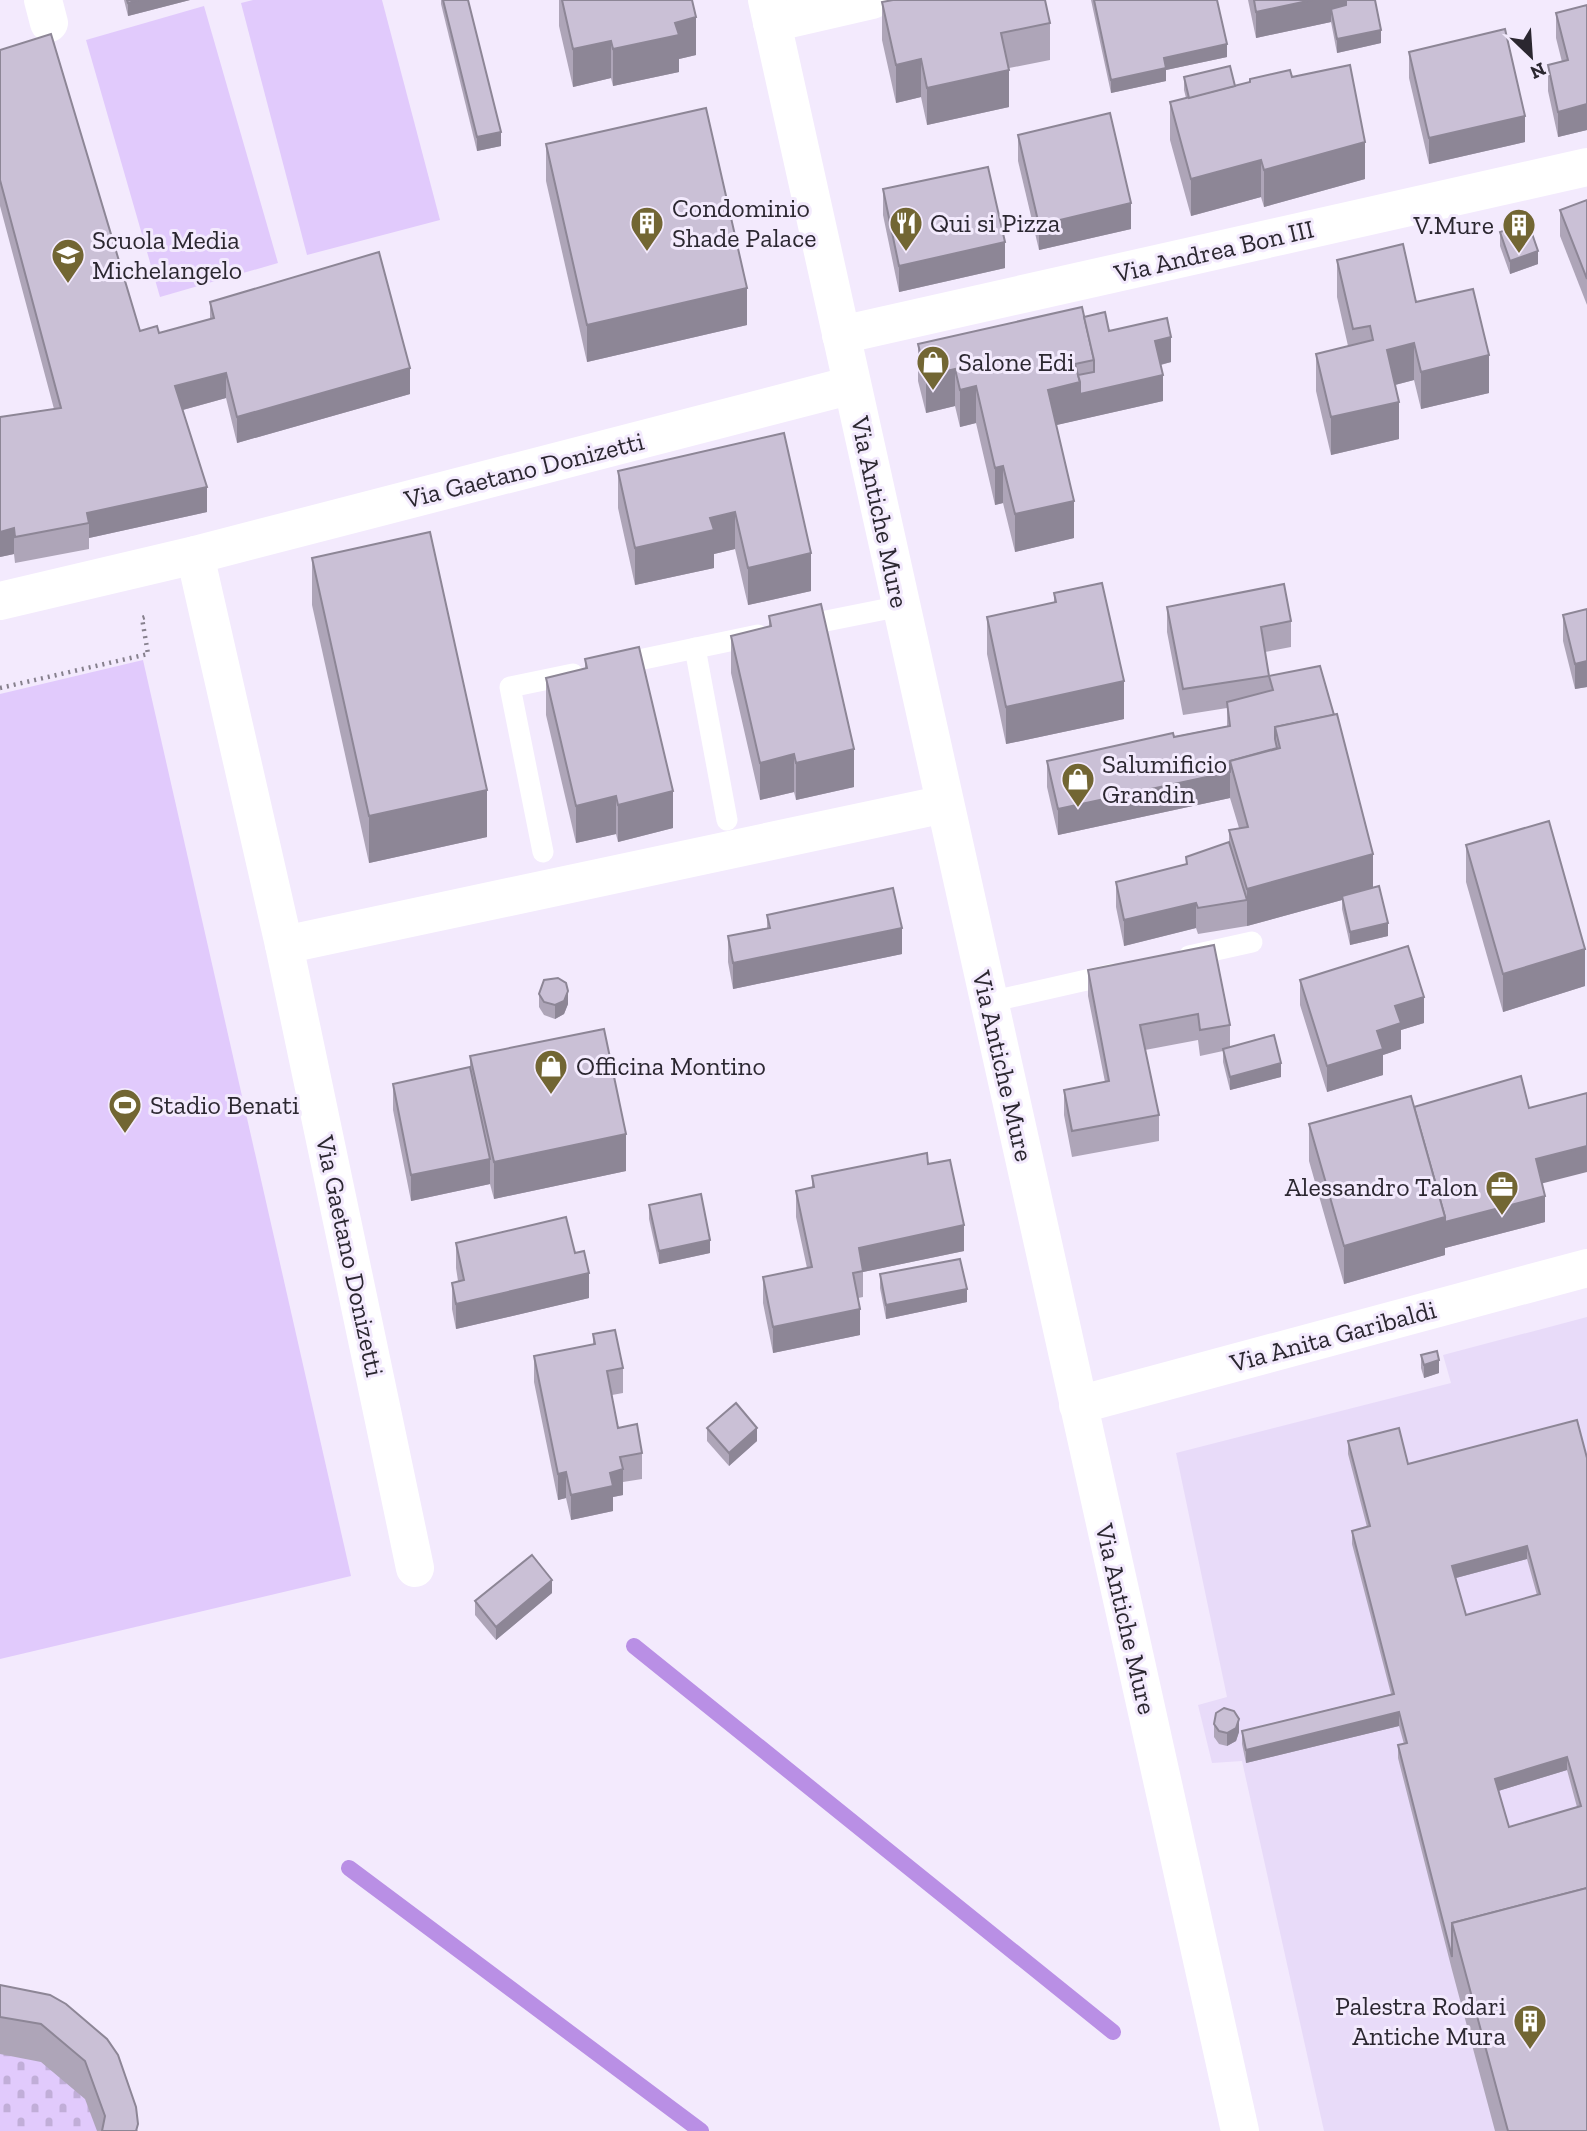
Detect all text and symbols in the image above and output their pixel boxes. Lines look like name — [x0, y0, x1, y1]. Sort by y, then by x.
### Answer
north arrow — [1496, 21, 1566, 91]
text: N — [1527, 57, 1549, 84]
place label: Condominio Shade Palace — [672, 192, 816, 254]
building icon: Condominio Shade Palace — [628, 204, 666, 253]
restaurant icon: Qui si Pizza — [887, 204, 925, 253]
building icon: V.Mure — [1500, 206, 1538, 255]
place label: Qui si Pizza — [930, 207, 1061, 239]
place label: V.Mure — [1413, 209, 1494, 241]
street label: Via Andrea Bon III — [1110, 212, 1317, 290]
place label: Scuola Media Michelangelo — [92, 224, 242, 286]
school or university icon: Scuola Media Michelangelo — [49, 236, 87, 285]
shop icon: Salone Edi — [914, 343, 952, 392]
place label: Salone Edi — [958, 346, 1075, 378]
street label: Via Antiche Mure — [844, 412, 916, 611]
street label: Via Gaetano Donizetti — [400, 425, 647, 516]
place label: Salumificio Grandin — [1102, 748, 1227, 810]
shop icon: Salumificio Grandin — [1059, 760, 1097, 809]
street label: Via Antiche Mure — [965, 967, 1040, 1165]
shop icon: Officina Montino — [532, 1047, 570, 1096]
place label: Officina Montino — [576, 1050, 766, 1082]
sports icon: Stadio Benati — [106, 1086, 144, 1135]
place label: Stadio Benati — [150, 1089, 299, 1121]
street label: Via Gaetano Donizetti — [309, 1131, 391, 1380]
office icon: Alessandro Talon — [1483, 1168, 1521, 1217]
place label: Alessandro Talon — [1285, 1171, 1478, 1203]
street label: Via Anita Garibaldi — [1225, 1293, 1440, 1379]
street label: Via Antiche Mure — [1088, 1520, 1163, 1718]
place label: Palestra Rodari Antiche Mura — [1335, 1990, 1506, 2052]
building icon: Palestra Rodari Antiche Mura — [1511, 2002, 1549, 2051]

